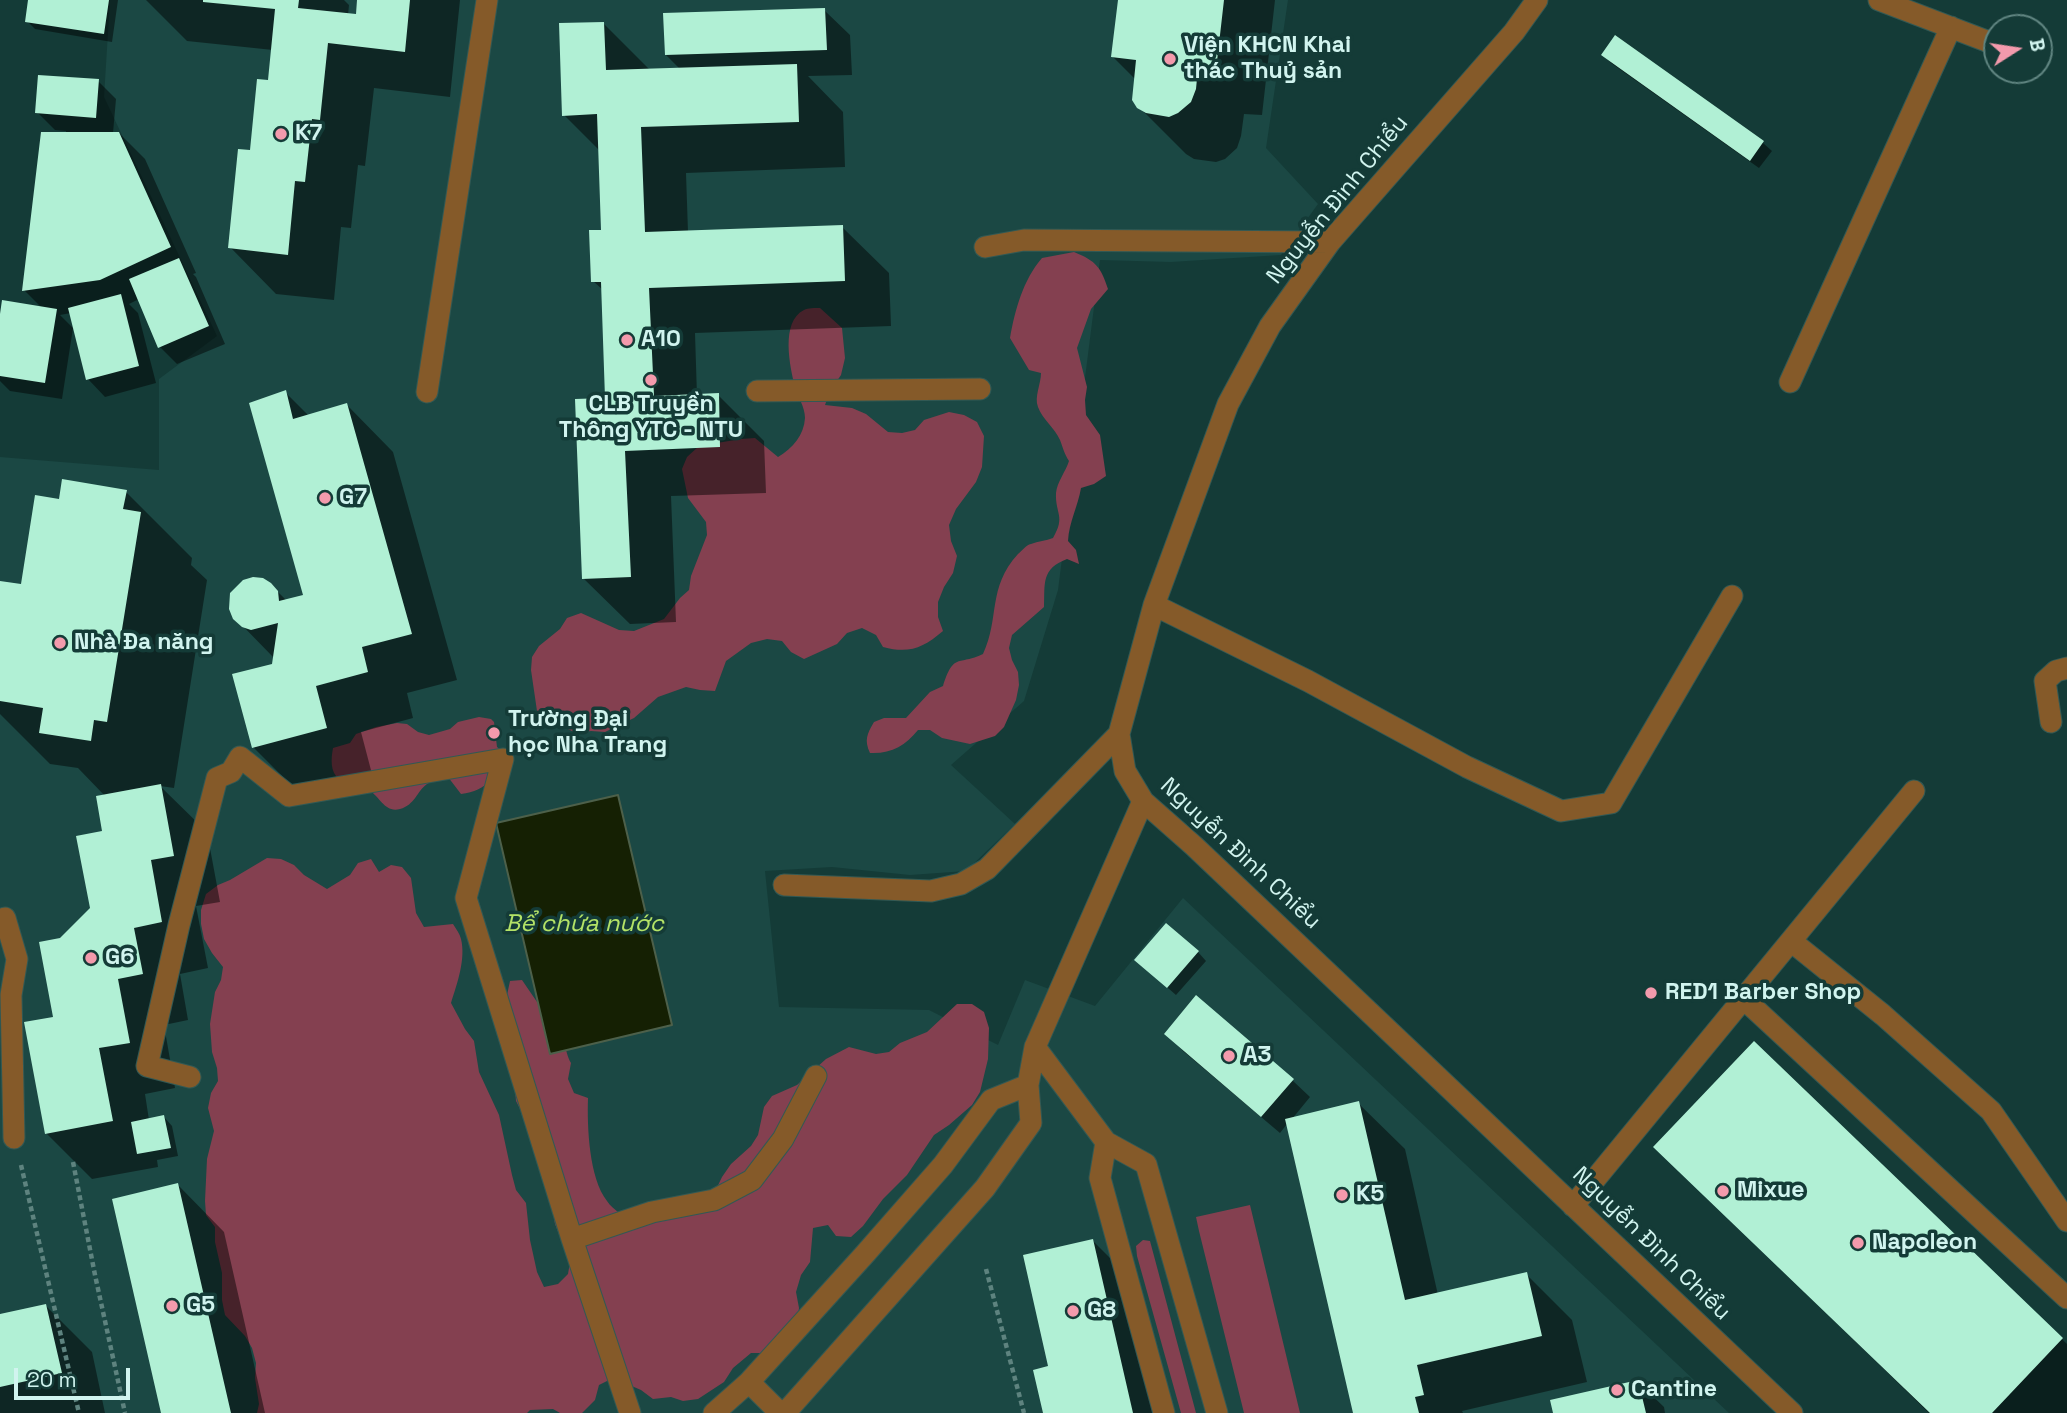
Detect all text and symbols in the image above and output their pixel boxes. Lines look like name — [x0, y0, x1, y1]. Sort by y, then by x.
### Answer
north arrow — [1983, 14, 2053, 84]
place label: Viện KHCN Khai thác Thuỷ sản — [1184, 32, 1351, 86]
text: B — [2024, 36, 2051, 54]
marker: Viện KHCN Khai thác Thuỷ sản — [1162, 51, 1178, 67]
street label: Nguyễn Đình Chiểu — [1262, 110, 1414, 290]
place label: K7 — [295, 120, 322, 148]
marker: K7 — [273, 126, 289, 142]
place label: A10 — [641, 326, 681, 354]
marker: A10 — [619, 332, 635, 348]
marker: CLB Truyền Thông YTC - NTU — [643, 372, 659, 388]
place label: CLB Truyền Thông YTC - NTU — [559, 391, 743, 445]
place label: G7 — [339, 484, 367, 512]
marker: G7 — [317, 490, 333, 506]
place label: Nhà Đa năng — [74, 629, 213, 657]
marker: Nhà Đa năng — [52, 635, 68, 651]
place label: Trường Đại học Nha Trang — [508, 706, 667, 760]
marker: Trường Đại học Nha Trang — [486, 725, 502, 741]
street label: Nguyễn Đình Chiểu — [1154, 773, 1326, 935]
water label: Bể chứa nước — [504, 910, 664, 938]
place label: G6 — [105, 944, 134, 972]
marker: G6 — [83, 950, 99, 966]
place label: RED1 Barber Shop — [1665, 979, 1861, 1007]
marker: RED1 Barber Shop — [1643, 985, 1659, 1001]
place label: A3 — [1243, 1042, 1272, 1070]
marker: A3 — [1221, 1048, 1237, 1064]
street label: Nguyễn Đình Chiểu — [1566, 1161, 1736, 1327]
place label: Mixue — [1737, 1177, 1804, 1205]
place label: K5 — [1356, 1181, 1384, 1209]
marker: Mixue — [1715, 1183, 1731, 1199]
marker: K5 — [1334, 1187, 1350, 1203]
place label: Napoleon — [1872, 1229, 1977, 1257]
marker: Napoleon — [1850, 1235, 1866, 1251]
place label: G5 — [186, 1292, 215, 1320]
place label: G8 — [1087, 1297, 1116, 1325]
marker: G5 — [164, 1298, 180, 1314]
marker: G8 — [1065, 1303, 1081, 1319]
scale bar — [18, 1354, 133, 1398]
text: 20 m — [27, 1366, 77, 1393]
place label: Cantine — [1631, 1376, 1717, 1404]
marker: Cantine — [1609, 1382, 1625, 1398]

